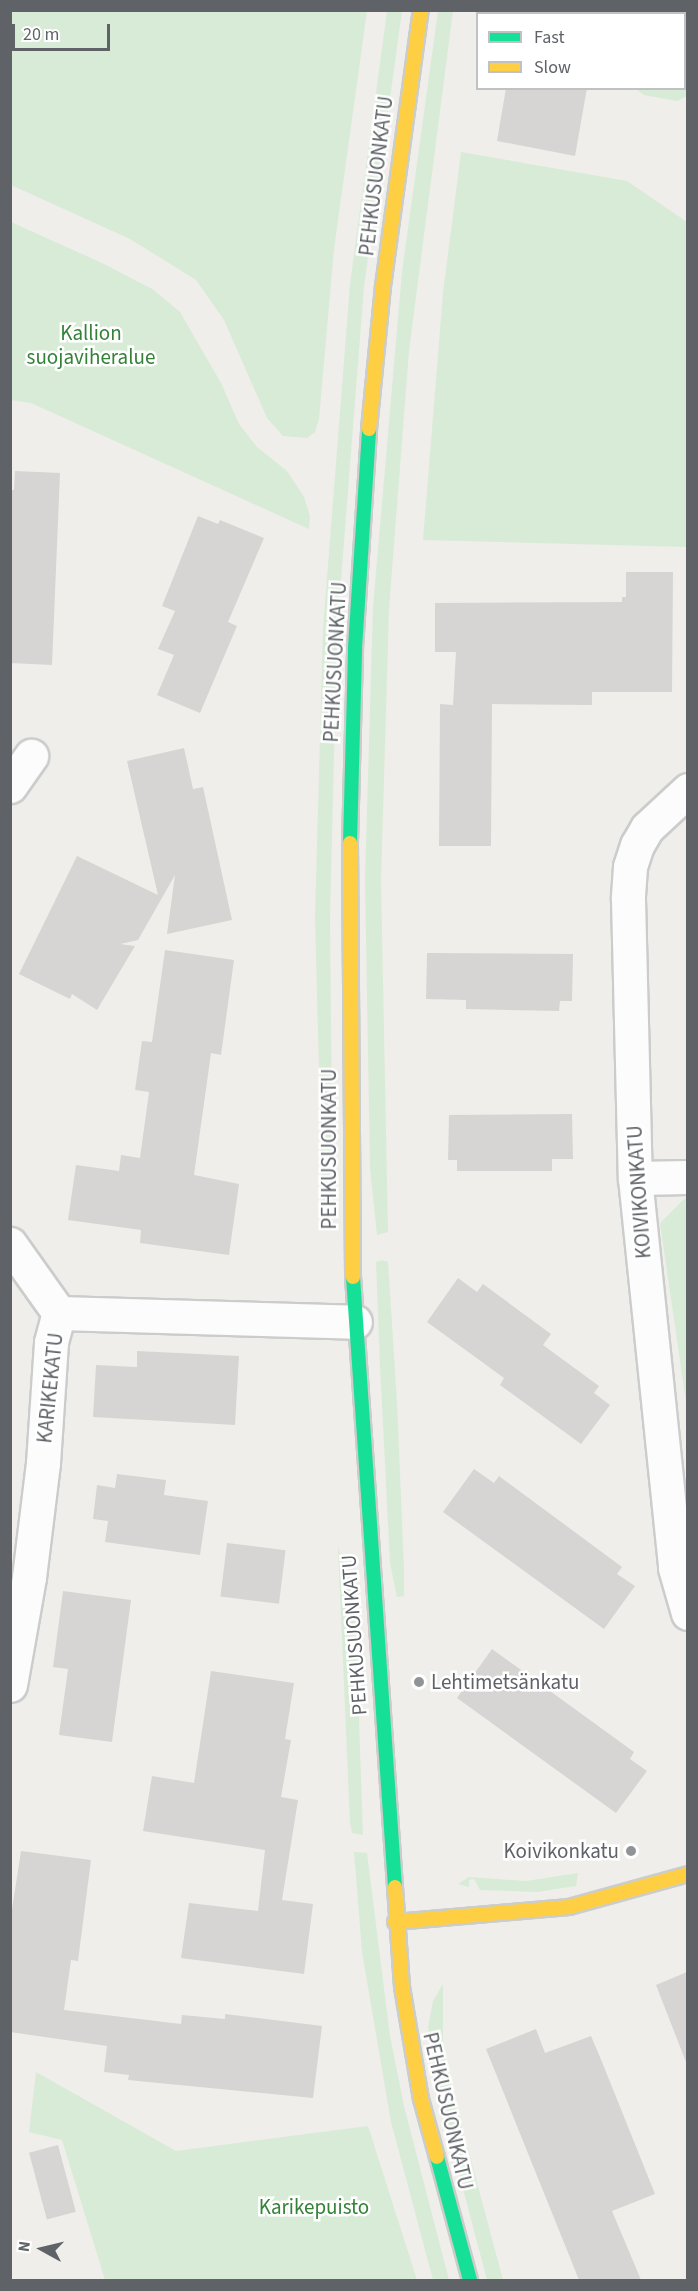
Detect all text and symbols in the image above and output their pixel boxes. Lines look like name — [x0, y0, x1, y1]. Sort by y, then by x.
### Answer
scale bar — [15, 12, 112, 50]
legend — [476, 12, 686, 90]
text: 20 m — [23, 22, 59, 47]
text: Fast — [534, 25, 565, 50]
text: Slow — [534, 55, 571, 80]
street label: PEHKUSUONKATU — [354, 94, 398, 258]
park label: Kallion suojaviheralue — [27, 320, 155, 370]
street label: PEHKUSUONKATU — [318, 581, 352, 743]
street label: PEHKUSUONKATU — [316, 1068, 342, 1230]
street label: KOIVIKONKATU — [622, 1124, 656, 1260]
street label: KARIKEKATU — [32, 1331, 68, 1445]
street label: PEHKUSUONKATU — [336, 1554, 372, 1716]
place label: Lehtimetsänkatu — [431, 1669, 579, 1695]
marker: Lehtimetsänkatu — [412, 1675, 426, 1689]
place label: Koivikonkatu — [504, 1838, 619, 1864]
marker: Koivikonkatu — [624, 1844, 638, 1858]
street label: PEHKUSUONKATU — [418, 2030, 478, 2192]
park label: Karikepuisto — [259, 2194, 369, 2220]
north arrow — [12, 2219, 72, 2279]
text: N — [13, 2240, 36, 2253]

